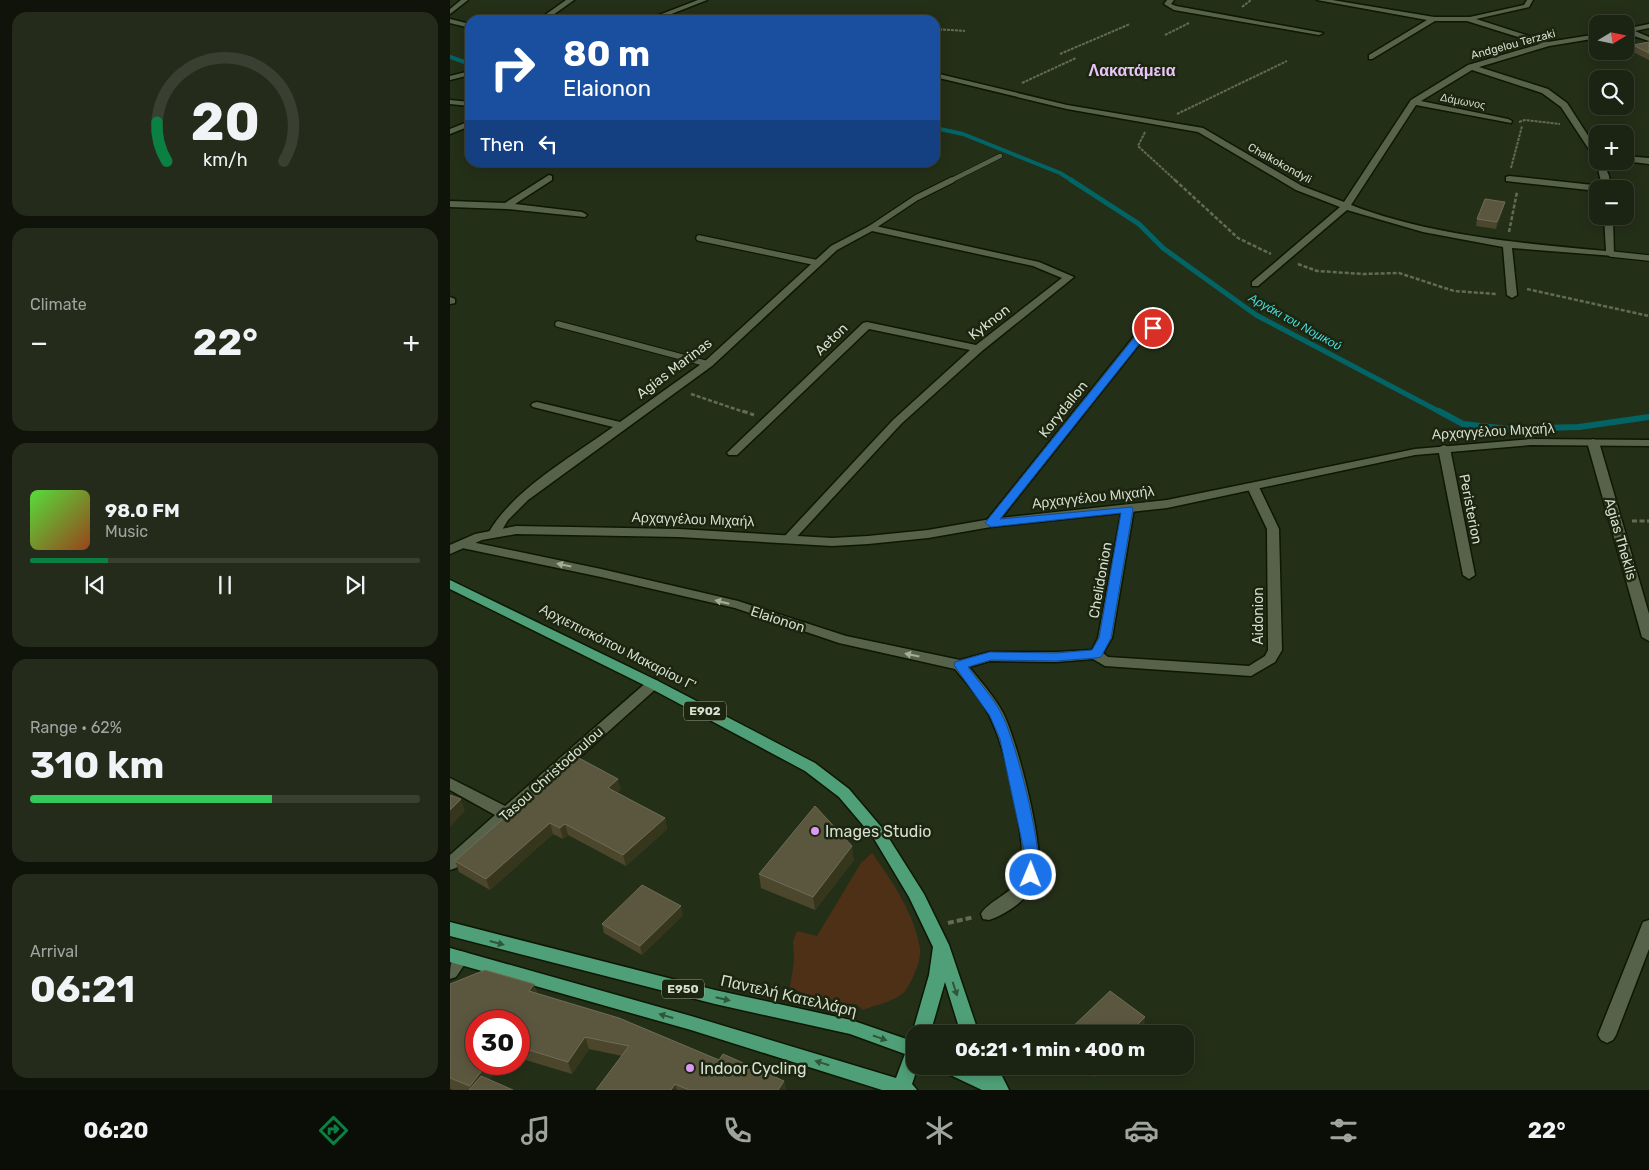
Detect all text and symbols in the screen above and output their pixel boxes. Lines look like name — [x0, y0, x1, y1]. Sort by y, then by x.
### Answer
north arrow — [1589, 15, 1634, 60]
map controls — [1589, 15, 1634, 225]
street label: Andgelou Terzaki — [1469, 27, 1557, 62]
text: 80 m — [563, 33, 650, 75]
icon: right — [480, 35, 545, 100]
district label: Λακατάμεια — [1089, 61, 1176, 80]
button: search — [1589, 70, 1634, 115]
text: Elaionon — [563, 75, 651, 102]
text: 20 — [190, 91, 260, 153]
street label: Δάμωνος — [1439, 91, 1487, 112]
button: + — [1589, 125, 1634, 170]
icon: left — [534, 130, 562, 158]
text: Then — [480, 133, 524, 156]
street label: Chalkokondyli — [1246, 141, 1314, 186]
text: km/h — [203, 149, 247, 170]
button: − — [1589, 180, 1634, 225]
water label: Αργάκι του Νομικού — [1245, 290, 1344, 353]
text: Climate — [30, 295, 87, 314]
street label: Kyknon — [965, 301, 1013, 344]
pin — [1132, 307, 1174, 349]
icon: arrive — [1139, 314, 1167, 342]
text: 22° — [193, 319, 258, 365]
street label: Aeton — [811, 320, 851, 359]
text: − — [30, 326, 48, 359]
text: + — [403, 326, 420, 359]
street label: Agias Marinas — [633, 334, 715, 402]
street label: Korydallon — [1035, 377, 1091, 441]
street label: Αρχαγγέλου Μιχαήλ — [1431, 420, 1555, 443]
street label: Peristerion — [1455, 473, 1486, 546]
street label: Αρχαγγέλου Μιχαήλ — [1031, 483, 1155, 512]
street label: Agias Theklis — [1601, 496, 1640, 582]
text: 98.0 FM — [105, 499, 180, 522]
street label: Αρχαγγέλου Μιχαήλ — [631, 509, 755, 530]
text: Music — [105, 522, 148, 541]
street label: Chelidonion — [1085, 541, 1116, 620]
one-way arrow — [556, 561, 571, 569]
icon: previous — [81, 571, 109, 599]
icon: pause — [211, 571, 239, 599]
icon: next — [341, 571, 369, 599]
street label: Aidonion — [1250, 587, 1267, 645]
one-way arrow — [715, 598, 730, 606]
street label: Αρχιεπισκόπου Μακαρίου Γ' — [537, 600, 699, 694]
street label: Elaionon — [749, 603, 807, 636]
one-way arrow — [904, 650, 920, 658]
road number: E902 — [684, 701, 726, 720]
text: Range · 62% — [30, 718, 122, 737]
street label: Tasou Christodoulou — [496, 723, 607, 825]
text: 310 km — [30, 742, 164, 788]
place label: Images Studio — [825, 822, 931, 841]
marker: Images Studio — [809, 825, 821, 837]
position arrow — [1004, 848, 1056, 900]
one-way arrow — [490, 939, 505, 947]
text: Arrival — [30, 942, 78, 961]
text: 06:21 — [30, 966, 135, 1012]
street label: Παντελή Κατελλάρη — [719, 971, 859, 1020]
road number: E950 — [662, 980, 704, 999]
one-way arrow — [952, 982, 960, 997]
one-way arrow — [715, 995, 730, 1003]
speed limit sign: 30 — [465, 1010, 530, 1075]
one-way arrow — [659, 1012, 674, 1020]
one-way arrow — [873, 1034, 888, 1042]
text: 06:21 · 1 min · 400 m — [955, 1038, 1145, 1061]
place label: Indoor Cycling — [700, 1059, 807, 1078]
one-way arrow — [814, 1059, 829, 1067]
marker: Indoor Cycling — [684, 1062, 696, 1074]
icon: directions — [316, 1113, 351, 1148]
icon: music — [518, 1113, 553, 1148]
icon: phone — [720, 1113, 755, 1148]
icon: climate — [922, 1113, 957, 1148]
icon: car — [1124, 1113, 1159, 1148]
icon: filters — [1326, 1113, 1361, 1148]
text: 06:20 — [84, 1117, 148, 1144]
text: 22° — [1528, 1117, 1565, 1144]

